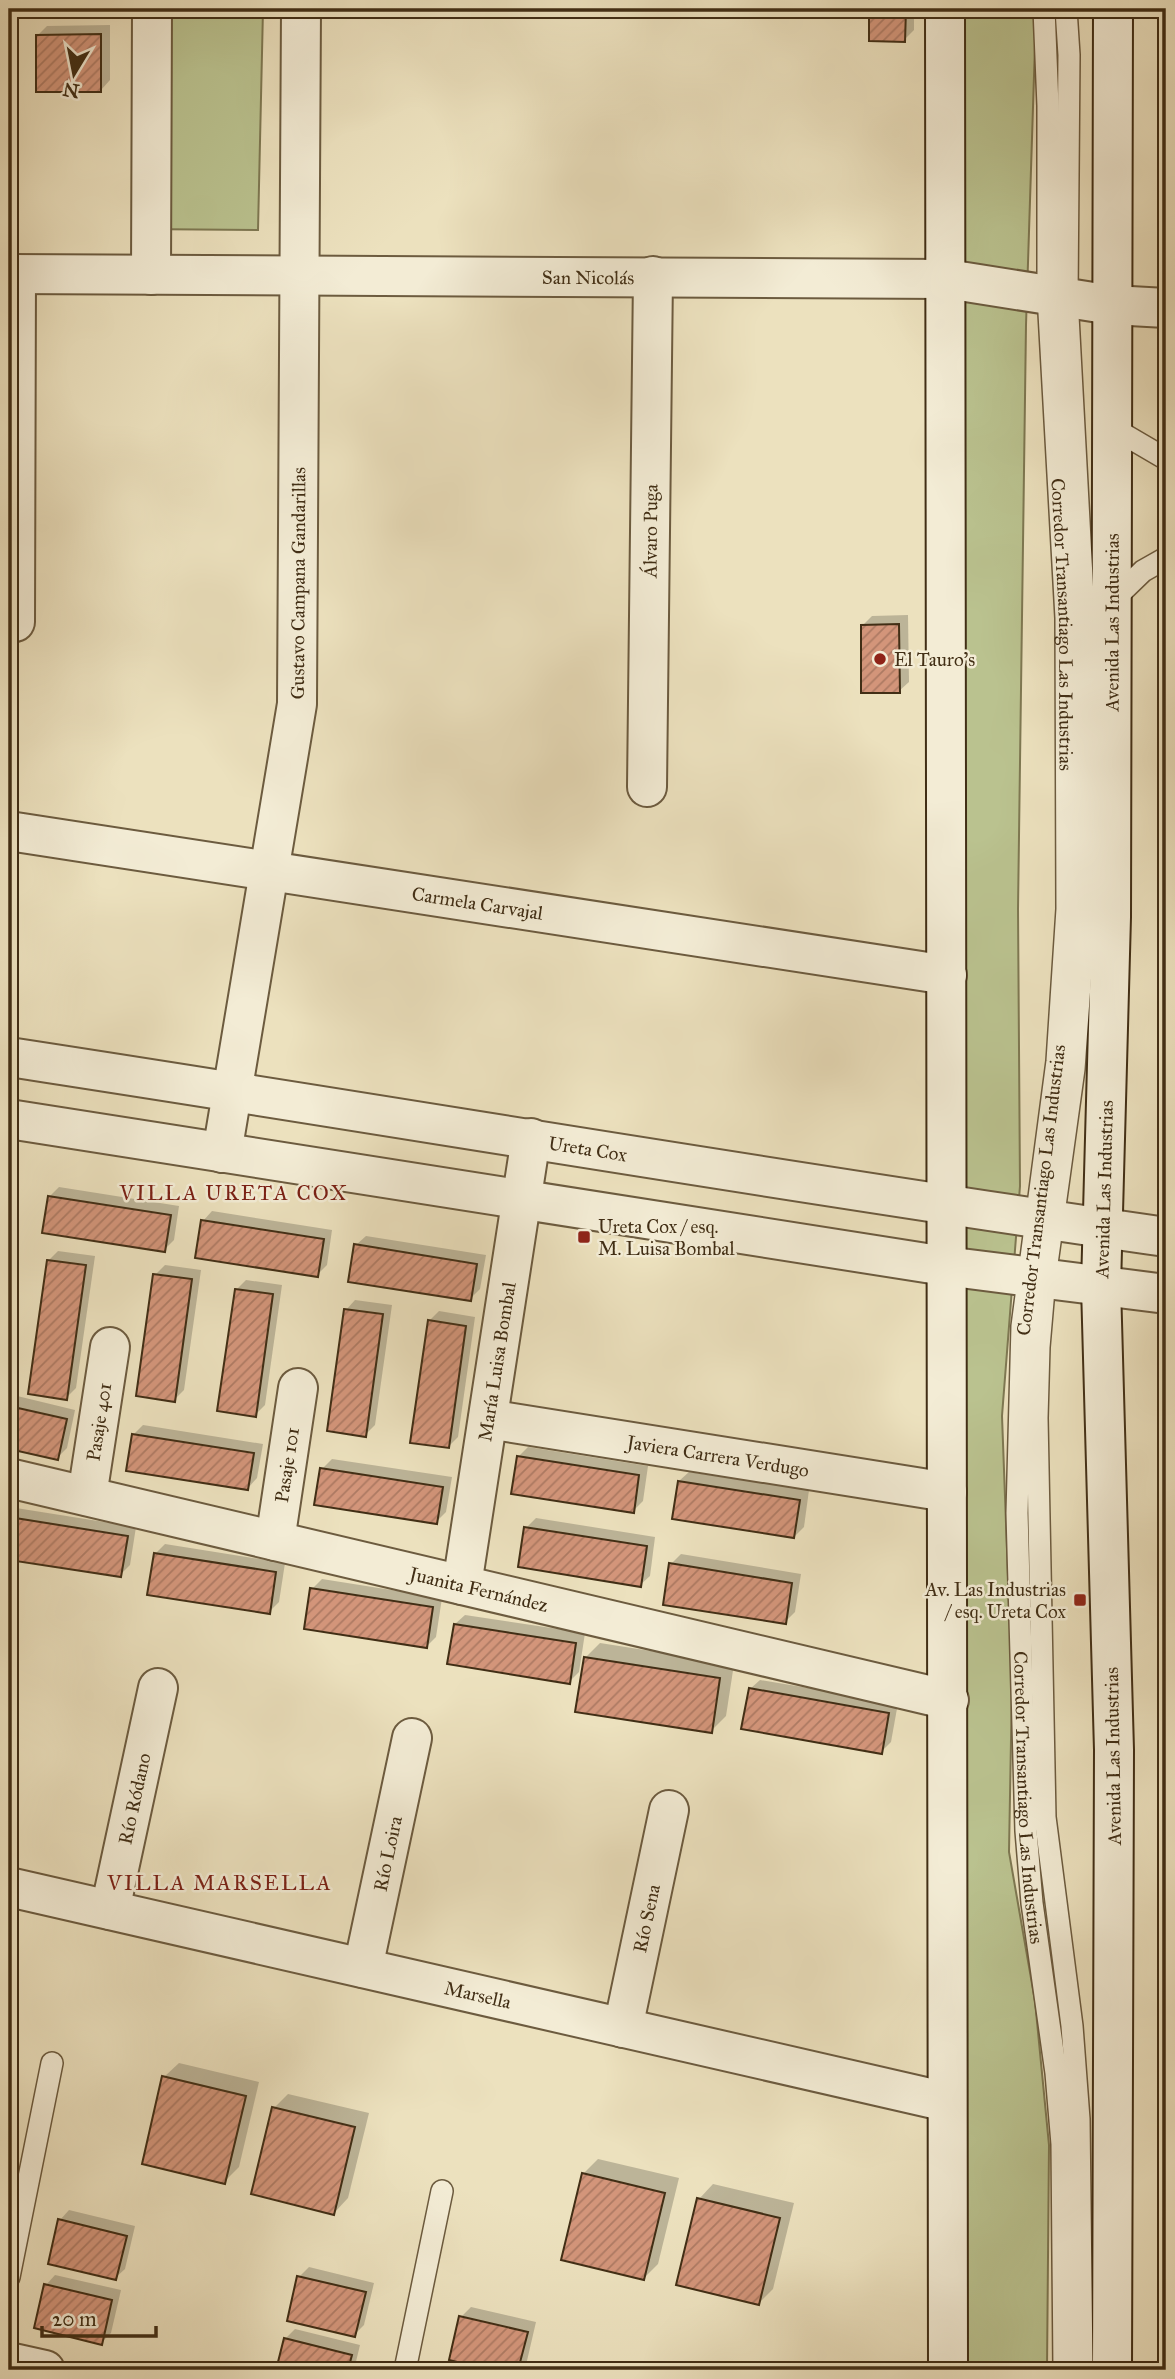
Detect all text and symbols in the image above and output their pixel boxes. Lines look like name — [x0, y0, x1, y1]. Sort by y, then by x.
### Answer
north arrow — [38, 38, 108, 108]
text: N — [61, 78, 81, 103]
street label: San Nicolás — [542, 265, 634, 289]
street label: Gustavo Campana Gandarillas — [286, 467, 310, 700]
street label: Corredor Transantiago Las Industrias — [1047, 477, 1078, 771]
street label: Álvaro Puga — [637, 483, 663, 579]
street label: Avenida Las Industrias — [1100, 533, 1123, 712]
place label: El Tauro's — [894, 648, 975, 671]
marker: El Tauro's — [872, 651, 888, 667]
street label: Carmela Carvajal — [410, 882, 546, 924]
street label: Corredor Transantiago Las Industrias — [1012, 1043, 1071, 1337]
street label: Avenida Las Industrias — [1090, 1100, 1118, 1280]
street label: Ureta Cox — [547, 1131, 629, 1166]
district label: VILLA URETA COX — [118, 1180, 349, 1206]
place label: Ureta Cox / esq. M. Luisa Bombal — [598, 1215, 735, 1260]
marker: Ureta Cox / esq. M. Luisa Bombal — [576, 1229, 592, 1245]
street label: María Luisa Bombal — [473, 1279, 520, 1443]
street label: Pasaje 401 — [81, 1381, 116, 1463]
street label: Pasaje 101 — [269, 1426, 303, 1504]
street label: Javiera Carrera Verdugo — [623, 1429, 811, 1481]
street label: Juanita Fernández — [405, 1561, 551, 1617]
place label: Av. Las Industrias / esq. Ureta Cox — [924, 1578, 1067, 1624]
marker: Av. Las Industrias / esq. Ureta Cox — [1072, 1592, 1088, 1608]
street label: Corredor Transantiago Las Industrias — [1009, 1651, 1049, 1945]
street label: Avenida Las Industrias — [1100, 1667, 1126, 1846]
street label: Río Ródano — [113, 1751, 155, 1846]
street label: Río Loira — [368, 1813, 407, 1893]
district label: VILLA MARSELLA — [106, 1870, 333, 1896]
street label: Río Sena — [628, 1881, 665, 1955]
street label: Marsella — [442, 1976, 514, 2013]
scale bar — [42, 2295, 156, 2339]
text: 20 m — [52, 2306, 97, 2332]

